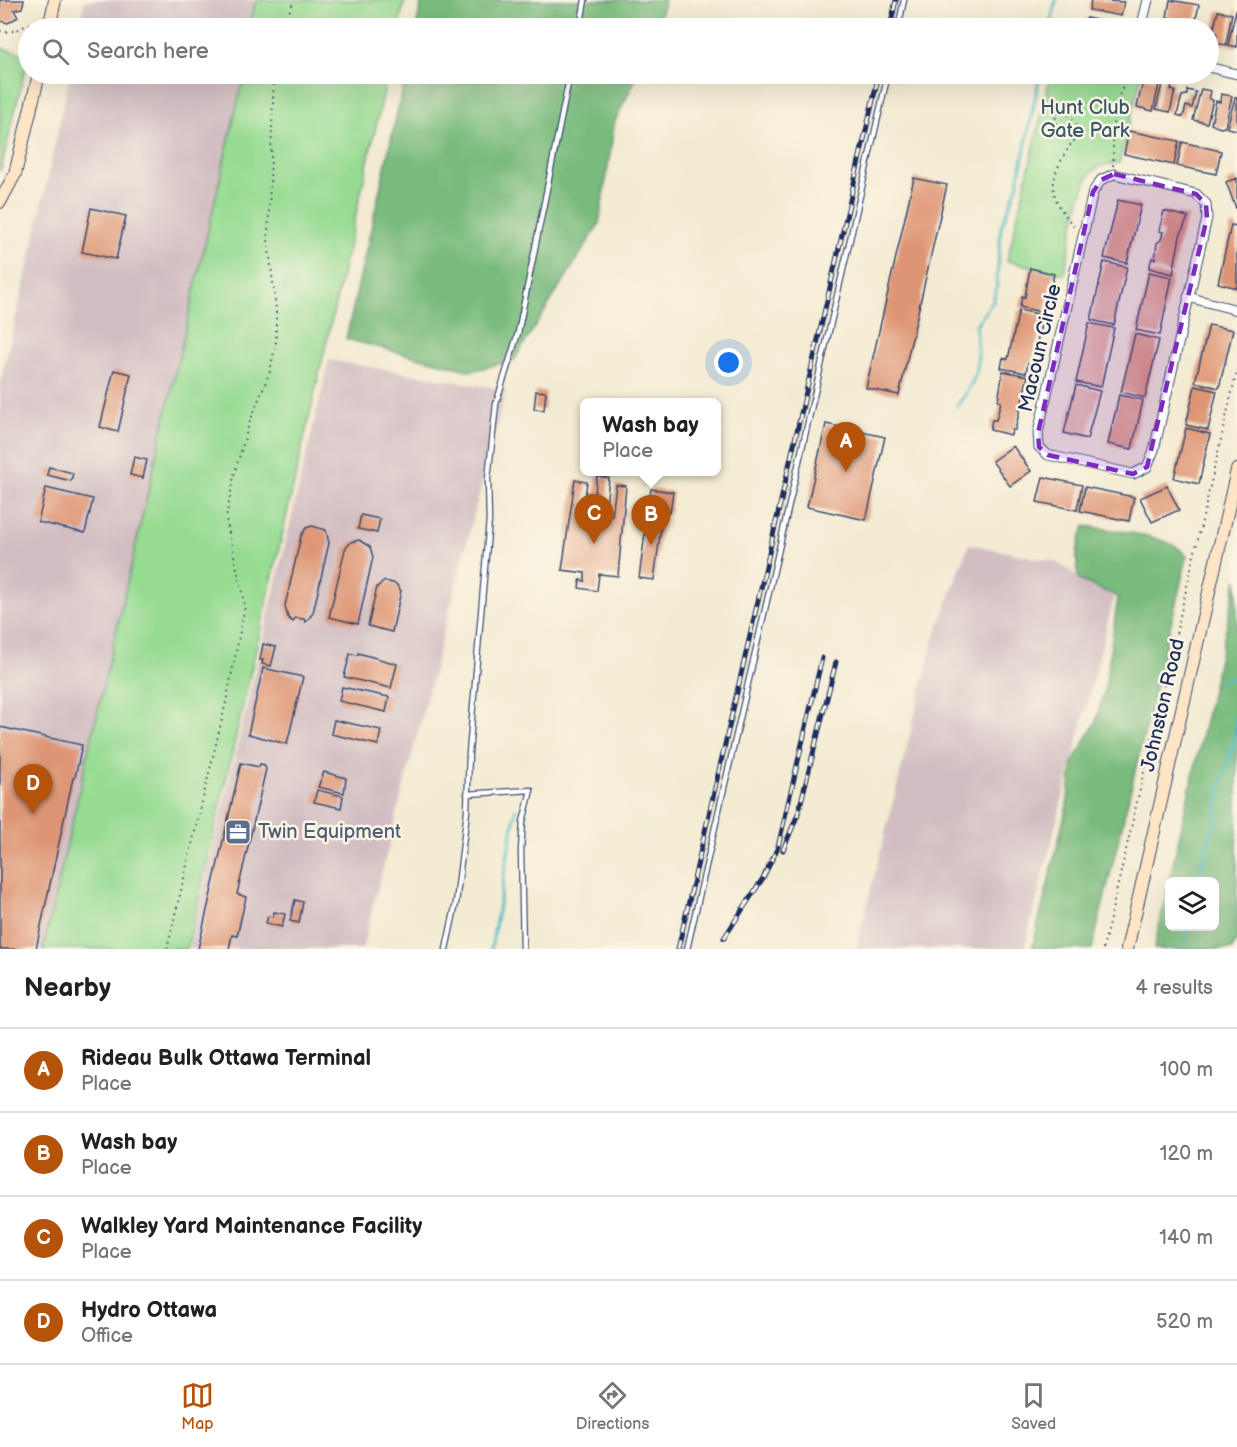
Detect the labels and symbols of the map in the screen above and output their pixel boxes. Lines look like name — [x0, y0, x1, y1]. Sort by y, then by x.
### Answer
park label: Hunt Club Gate Park — [1040, 96, 1130, 143]
street label: Macoun Circle — [1014, 281, 1066, 414]
your location — [714, 348, 743, 377]
pin: A — [826, 422, 866, 472]
pin: C — [574, 494, 614, 544]
pin: B — [632, 496, 670, 545]
street label: Johnston Road — [1136, 636, 1190, 774]
pin: D — [14, 764, 52, 814]
office icon: Twin Equipment — [223, 817, 253, 847]
place label: Twin Equipment — [258, 820, 401, 844]

